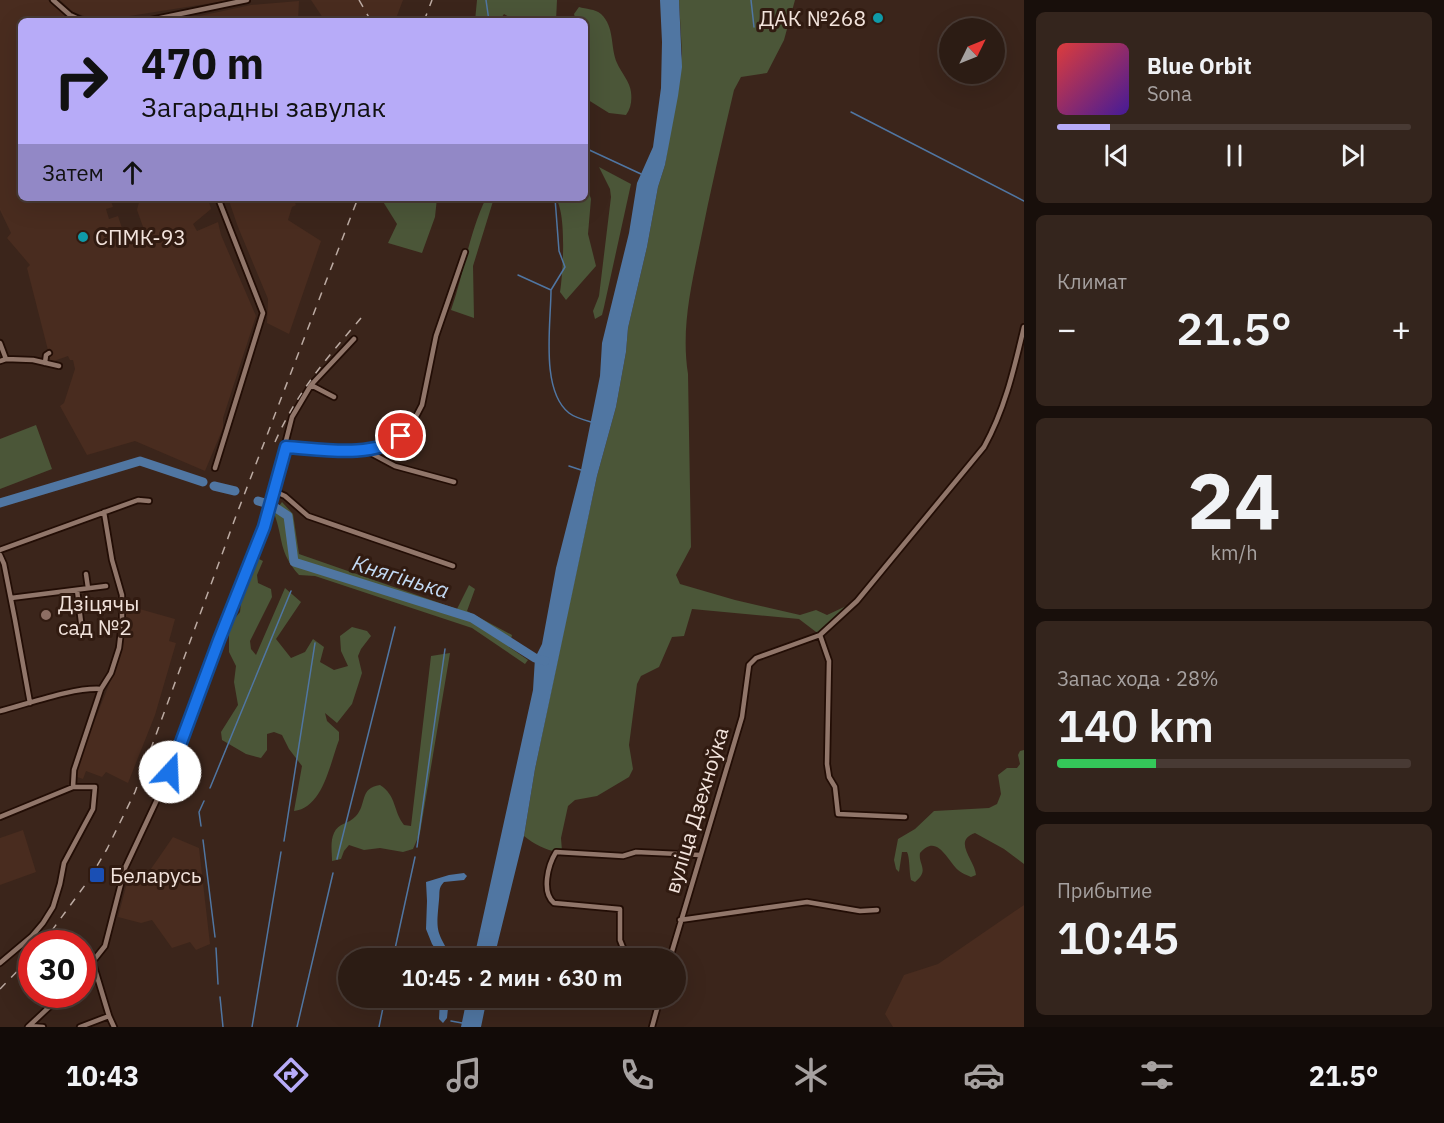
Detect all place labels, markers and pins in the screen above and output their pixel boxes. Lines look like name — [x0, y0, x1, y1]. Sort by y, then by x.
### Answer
place label: ДАК №268 — [759, 4, 866, 32]
marker: ДАК №268 — [871, 11, 885, 25]
place label: СПМК-93 — [95, 223, 186, 251]
marker: СПМК-93 — [76, 230, 90, 244]
pin — [375, 410, 426, 461]
place label: Дзіцячы сад №2 — [58, 589, 139, 641]
marker: Дзіцячы сад №2 — [39, 608, 53, 622]
place label: Беларусь — [110, 861, 202, 889]
marker: Беларусь — [88, 866, 106, 884]

